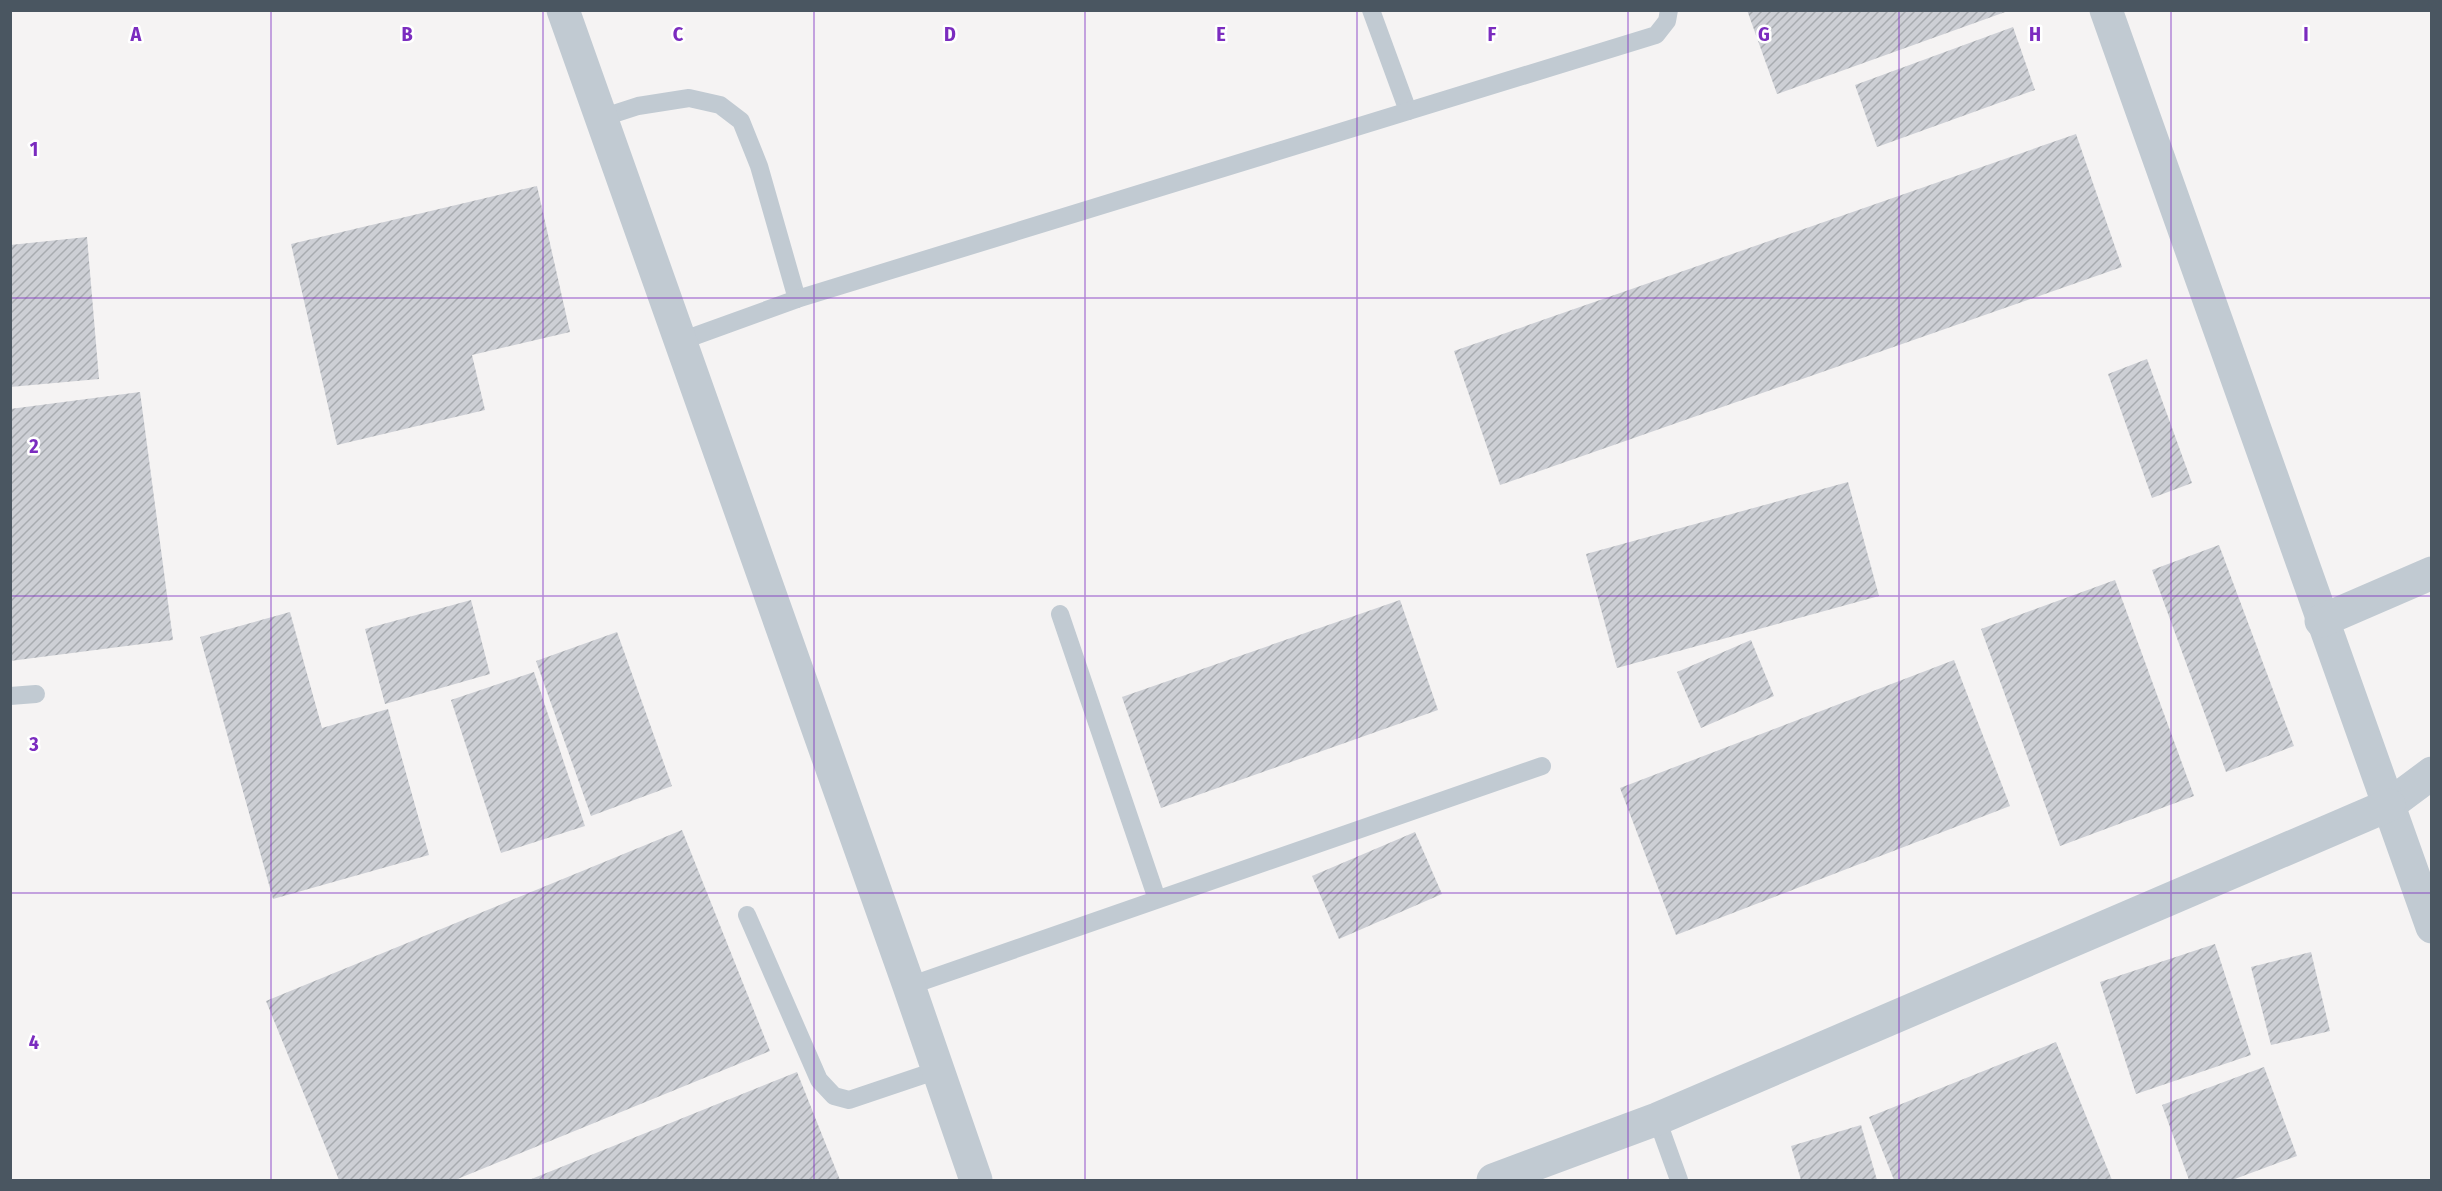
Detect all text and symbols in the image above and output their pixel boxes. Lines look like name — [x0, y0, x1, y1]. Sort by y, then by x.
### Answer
text: A — [130, 22, 143, 46]
text: B — [401, 22, 413, 46]
text: C — [673, 22, 684, 46]
text: D — [944, 22, 956, 46]
text: E — [1216, 22, 1226, 46]
text: F — [1488, 22, 1497, 46]
text: G — [1758, 22, 1770, 46]
text: H — [2029, 22, 2041, 46]
text: I — [2303, 22, 2309, 46]
text: 1 — [30, 137, 38, 161]
text: 2 — [28, 434, 39, 458]
text: 3 — [28, 732, 39, 756]
text: 4 — [29, 1030, 39, 1054]

